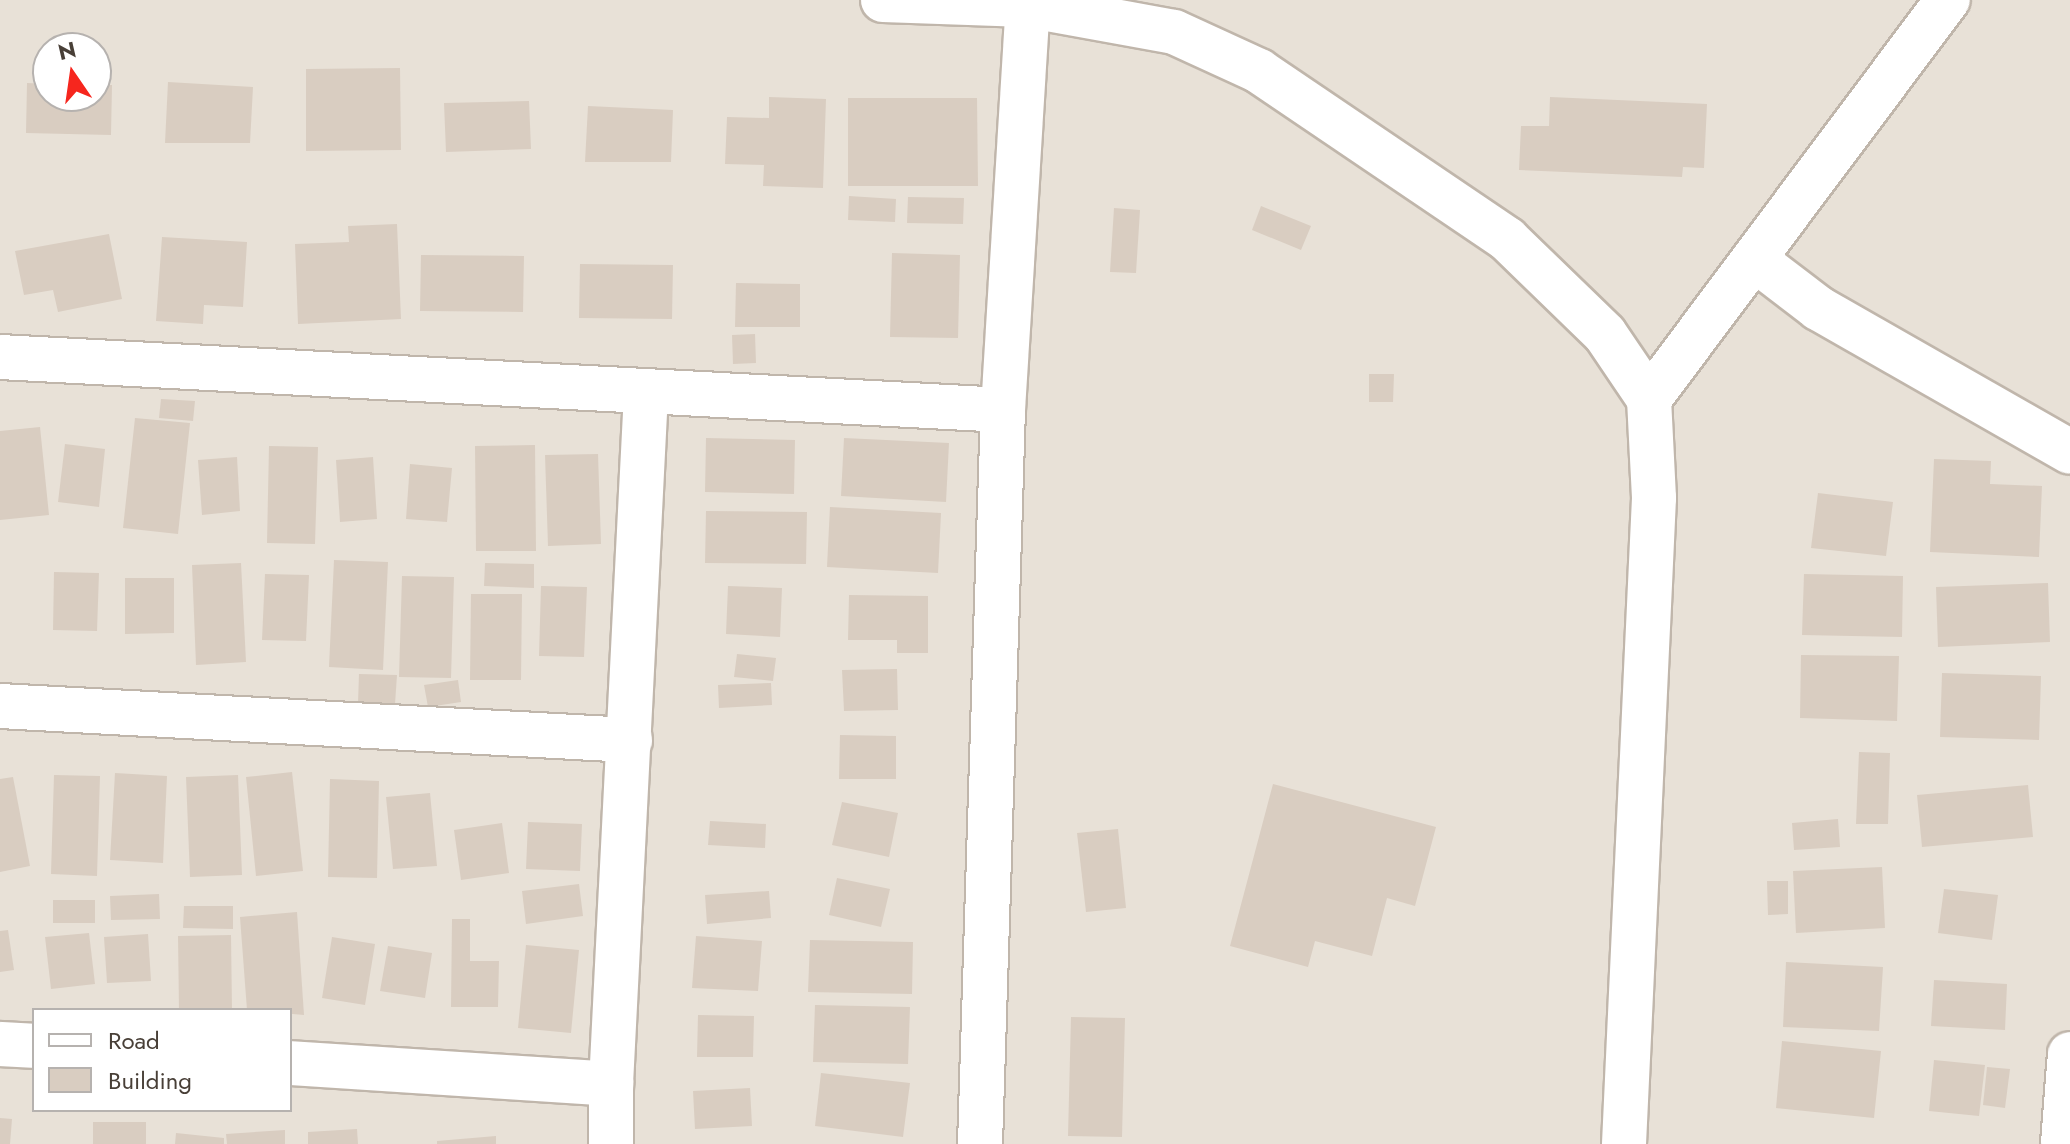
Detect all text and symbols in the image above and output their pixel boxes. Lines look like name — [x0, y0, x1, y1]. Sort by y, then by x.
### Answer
north arrow — [32, 32, 112, 112]
text: N — [55, 33, 79, 68]
legend — [32, 1008, 292, 1112]
text: Road — [108, 1023, 160, 1058]
text: Building — [108, 1063, 192, 1098]

